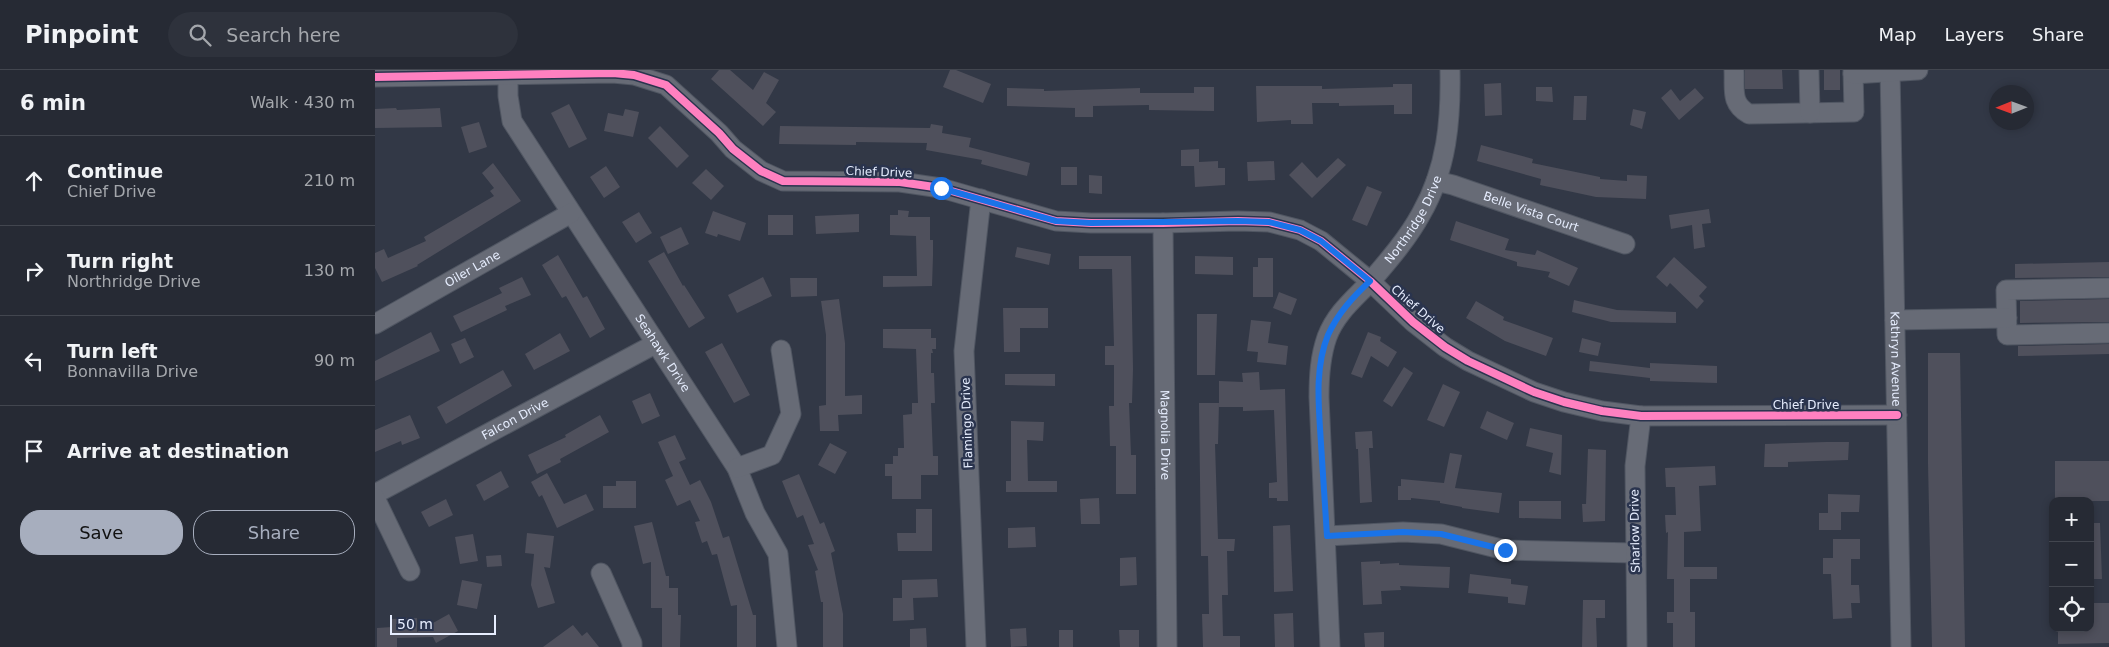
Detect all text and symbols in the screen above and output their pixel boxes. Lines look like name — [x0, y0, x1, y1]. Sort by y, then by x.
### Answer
search box — [168, 12, 518, 57]
text: Pinpoint — [25, 21, 138, 49]
icon: search — [186, 21, 214, 49]
text: Search here — [226, 24, 341, 46]
text: Map — [1878, 24, 1916, 45]
text: Layers — [1944, 24, 2004, 45]
text: Share — [2032, 24, 2084, 45]
north arrow — [1989, 85, 2034, 130]
text: 6 min — [20, 91, 86, 115]
text: Walk · 430 m — [250, 93, 355, 112]
text: Continue — [67, 160, 163, 182]
street label: Chief Drive — [845, 164, 913, 180]
icon: ahead — [20, 167, 48, 195]
text: 210 m — [304, 171, 355, 190]
street label: Northridge Drive — [1382, 174, 1444, 266]
route start — [930, 177, 953, 200]
text: Chief Drive — [67, 182, 156, 201]
street label: Belle Vista Court — [1482, 189, 1581, 235]
street label: Oiler Lane — [442, 248, 503, 290]
text: Turn right — [67, 250, 173, 272]
icon: right — [20, 257, 48, 285]
text: 130 m — [304, 261, 355, 280]
text: Northridge Drive — [67, 272, 201, 291]
street label: Chief Drive — [1388, 282, 1448, 336]
street label: Kathryn Avenue — [1888, 311, 1903, 407]
street label: Seahawk Drive — [632, 312, 693, 395]
text: Turn left — [67, 340, 158, 362]
icon: left — [20, 347, 48, 375]
text: 90 m — [314, 351, 355, 370]
text: Bonnavilla Drive — [67, 362, 198, 381]
street label: Flamingo Drive — [958, 377, 976, 469]
street label: Magnolia Drive — [1158, 390, 1172, 480]
street label: Falcon Drive — [479, 395, 551, 443]
street label: Chief Drive — [1773, 398, 1839, 412]
icon: arrive — [20, 437, 48, 465]
text: Arrive at destination — [67, 440, 289, 462]
street label: Sharlow Drive — [1627, 489, 1643, 573]
map controls — [2049, 497, 2094, 632]
button: + — [2049, 497, 2094, 542]
button: Save — [20, 510, 183, 555]
button: Share — [193, 510, 355, 555]
route end — [1494, 539, 1517, 562]
button: − — [2049, 542, 2094, 587]
button: locate — [2049, 587, 2094, 632]
scale bar — [390, 612, 496, 635]
text: 50 m — [397, 616, 433, 632]

